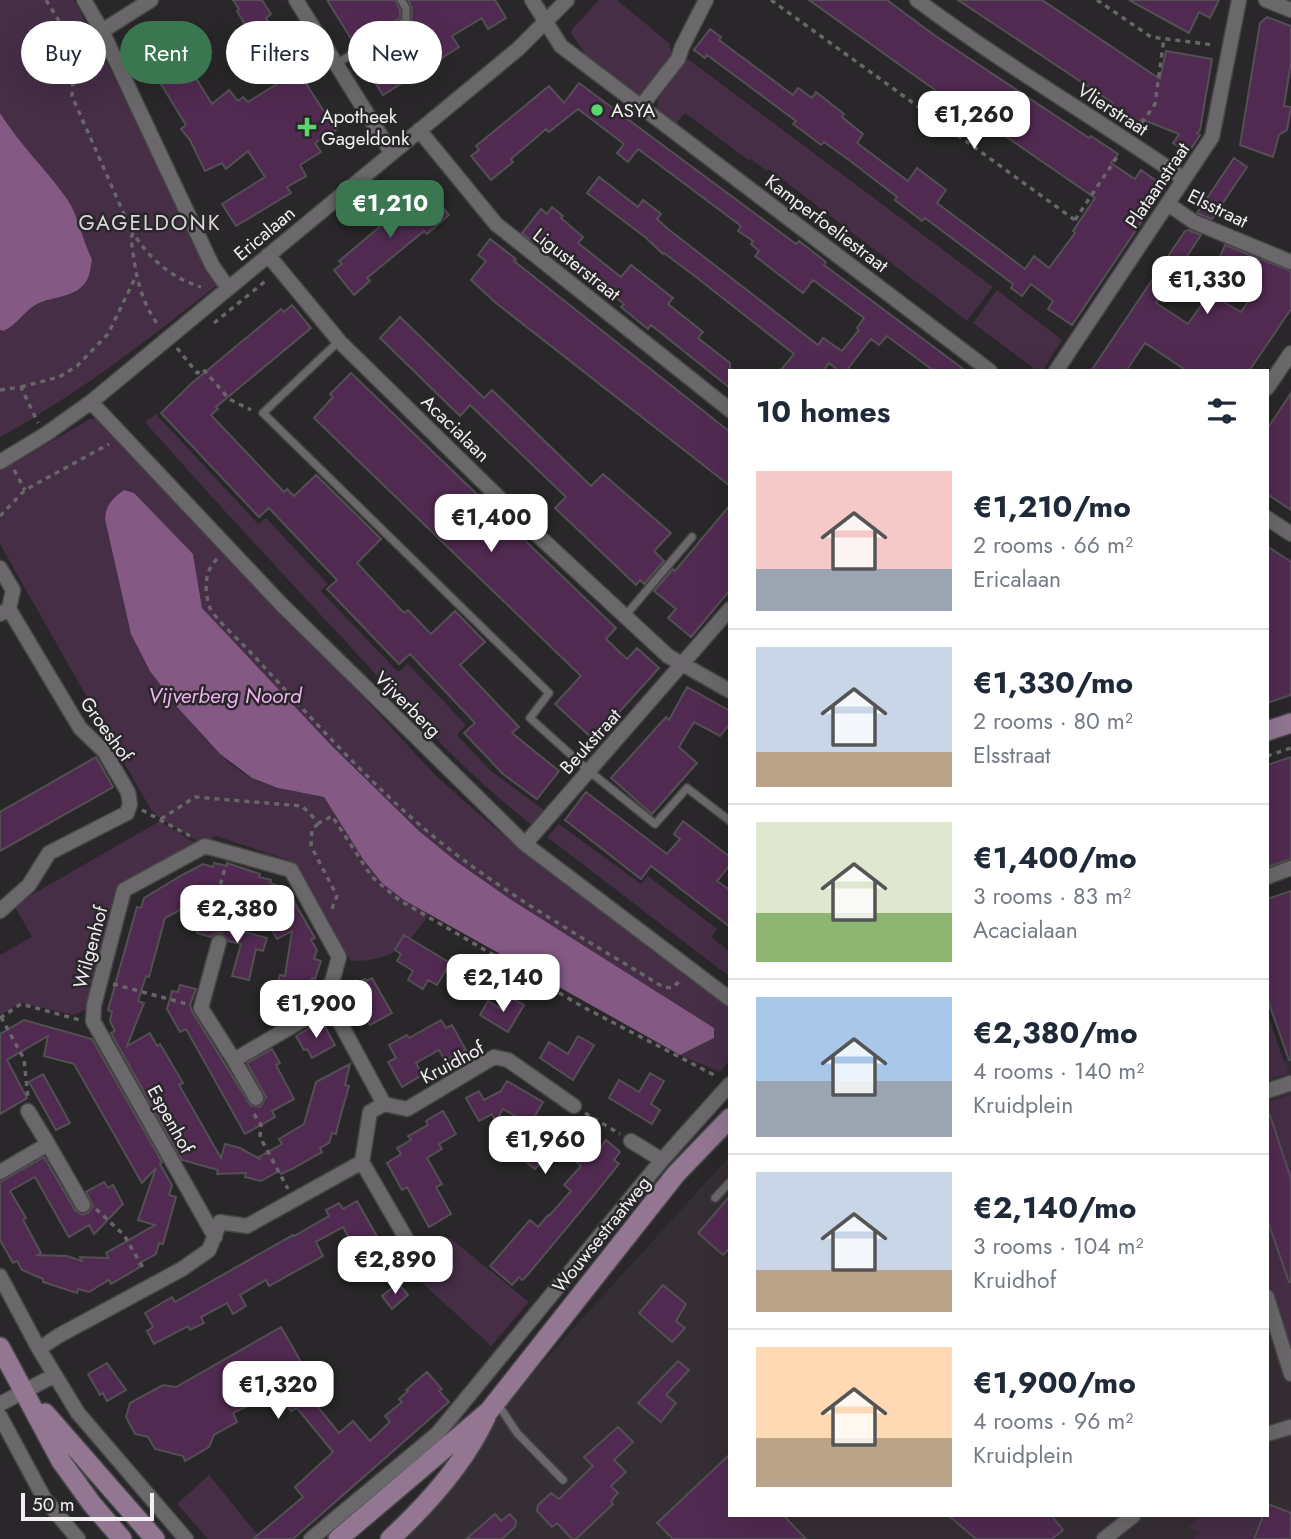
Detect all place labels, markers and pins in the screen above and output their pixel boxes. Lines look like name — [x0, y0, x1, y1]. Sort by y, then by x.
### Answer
pin: €1,260 — [917, 92, 1031, 151]
place label: ASYA — [611, 97, 656, 124]
marker: ASYA — [589, 102, 605, 118]
place label: Apotheek Gageldonk — [321, 103, 410, 152]
marker: Apotheek Gageldonk — [299, 119, 315, 135]
pin: €1,210 — [333, 180, 447, 240]
pin: €1,330 — [1150, 256, 1264, 316]
pin: €1,400 — [434, 494, 548, 554]
pin: €2,380 — [180, 886, 294, 945]
pin: €2,140 — [446, 954, 560, 1014]
pin: €1,900 — [259, 981, 373, 1040]
pin: €1,960 — [488, 1116, 602, 1176]
pin: €2,890 — [338, 1236, 452, 1296]
pin: €1,320 — [221, 1362, 335, 1421]

